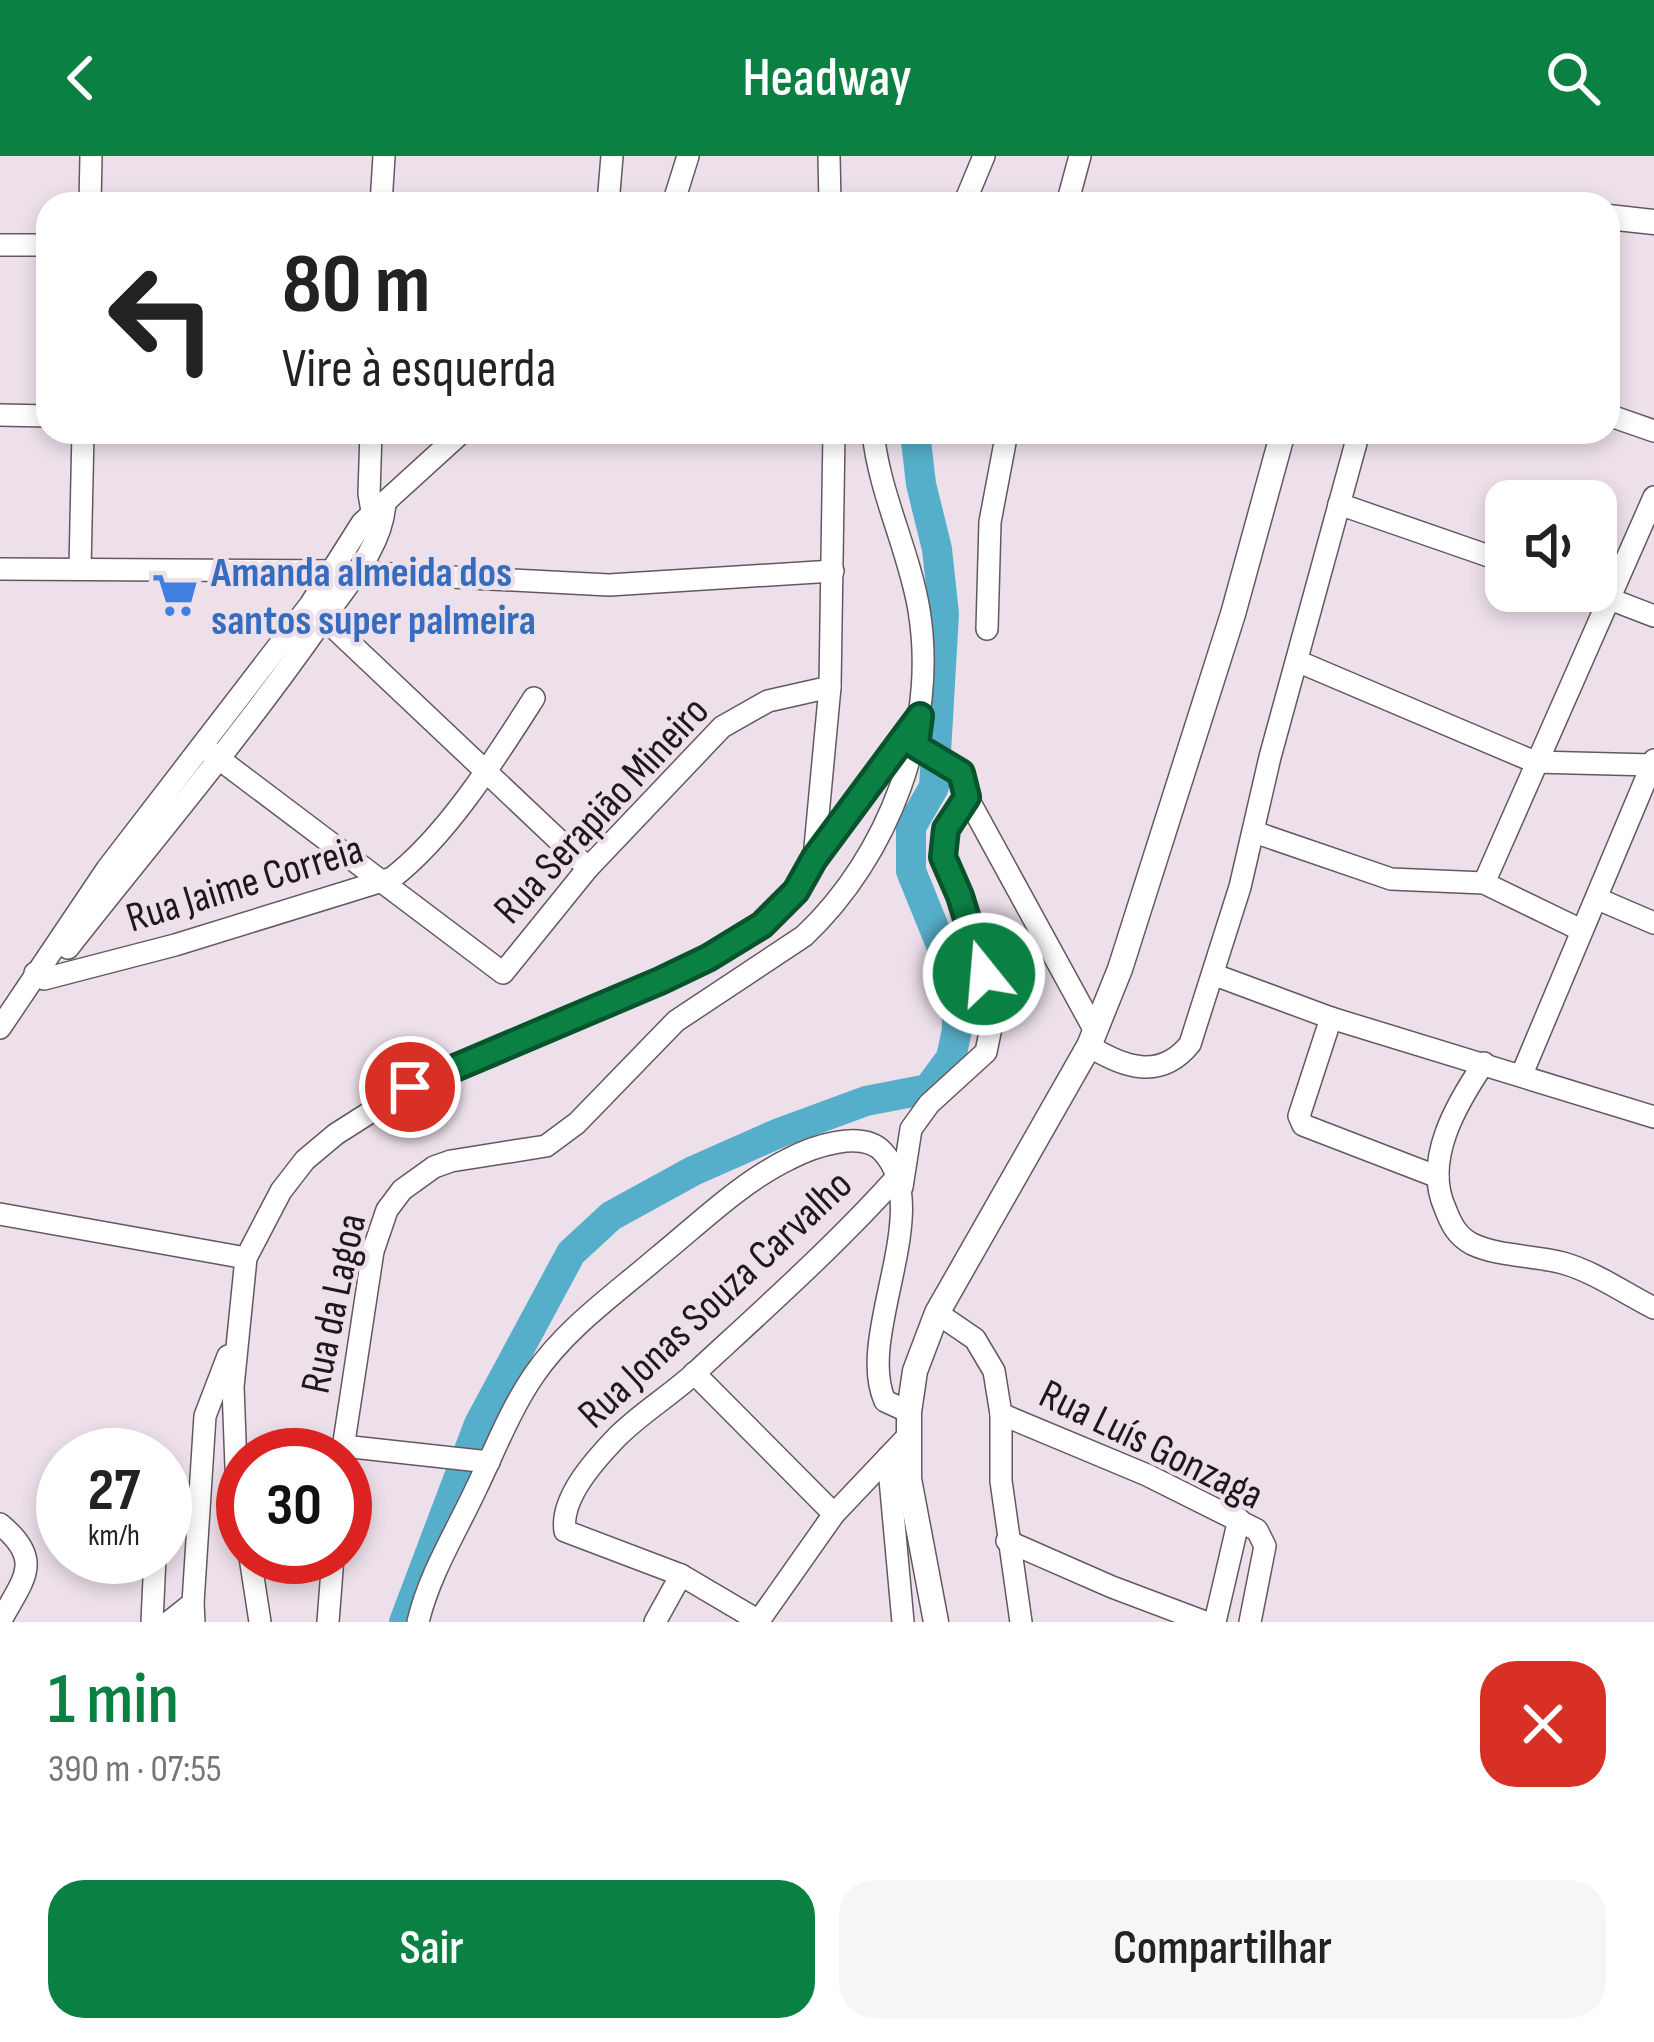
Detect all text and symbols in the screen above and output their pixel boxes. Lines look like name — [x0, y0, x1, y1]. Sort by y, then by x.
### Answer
icon: back — [48, 45, 114, 111]
icon: search — [1540, 45, 1606, 111]
text: Headway — [742, 46, 912, 111]
text: 80 m — [282, 235, 430, 336]
icon: left — [84, 240, 240, 396]
text: Vire à esquerda — [282, 337, 556, 402]
map controls — [1485, 480, 1617, 612]
button: sound — [1485, 480, 1617, 612]
place label: Amanda almeida dos santos super palmeira — [210, 548, 536, 647]
supermarket icon: Amanda almeida dos santos super palmeira — [150, 570, 200, 620]
street label: Rua Serapião Mineiro — [484, 687, 720, 935]
street label: Rua Jaime Correia — [120, 824, 369, 945]
position arrow — [921, 911, 1047, 1037]
pin — [359, 1036, 461, 1138]
icon: arrive — [377, 1054, 443, 1120]
street label: Rua Jonas Souza Carvalho — [568, 1160, 863, 1440]
street label: Rua da Lagoa — [291, 1209, 378, 1398]
street label: Rua Luís Gonzaga — [1031, 1369, 1271, 1521]
speed limit sign: 30 — [216, 1428, 372, 1584]
text: 27 — [88, 1455, 140, 1527]
text: km/h — [88, 1518, 140, 1554]
text: 1 min — [48, 1657, 179, 1744]
button: close — [1480, 1661, 1606, 1787]
text: 390 m · 07:55 — [48, 1746, 222, 1793]
button: Sair — [48, 1880, 815, 2018]
button: Compartilhar — [839, 1880, 1606, 2018]

